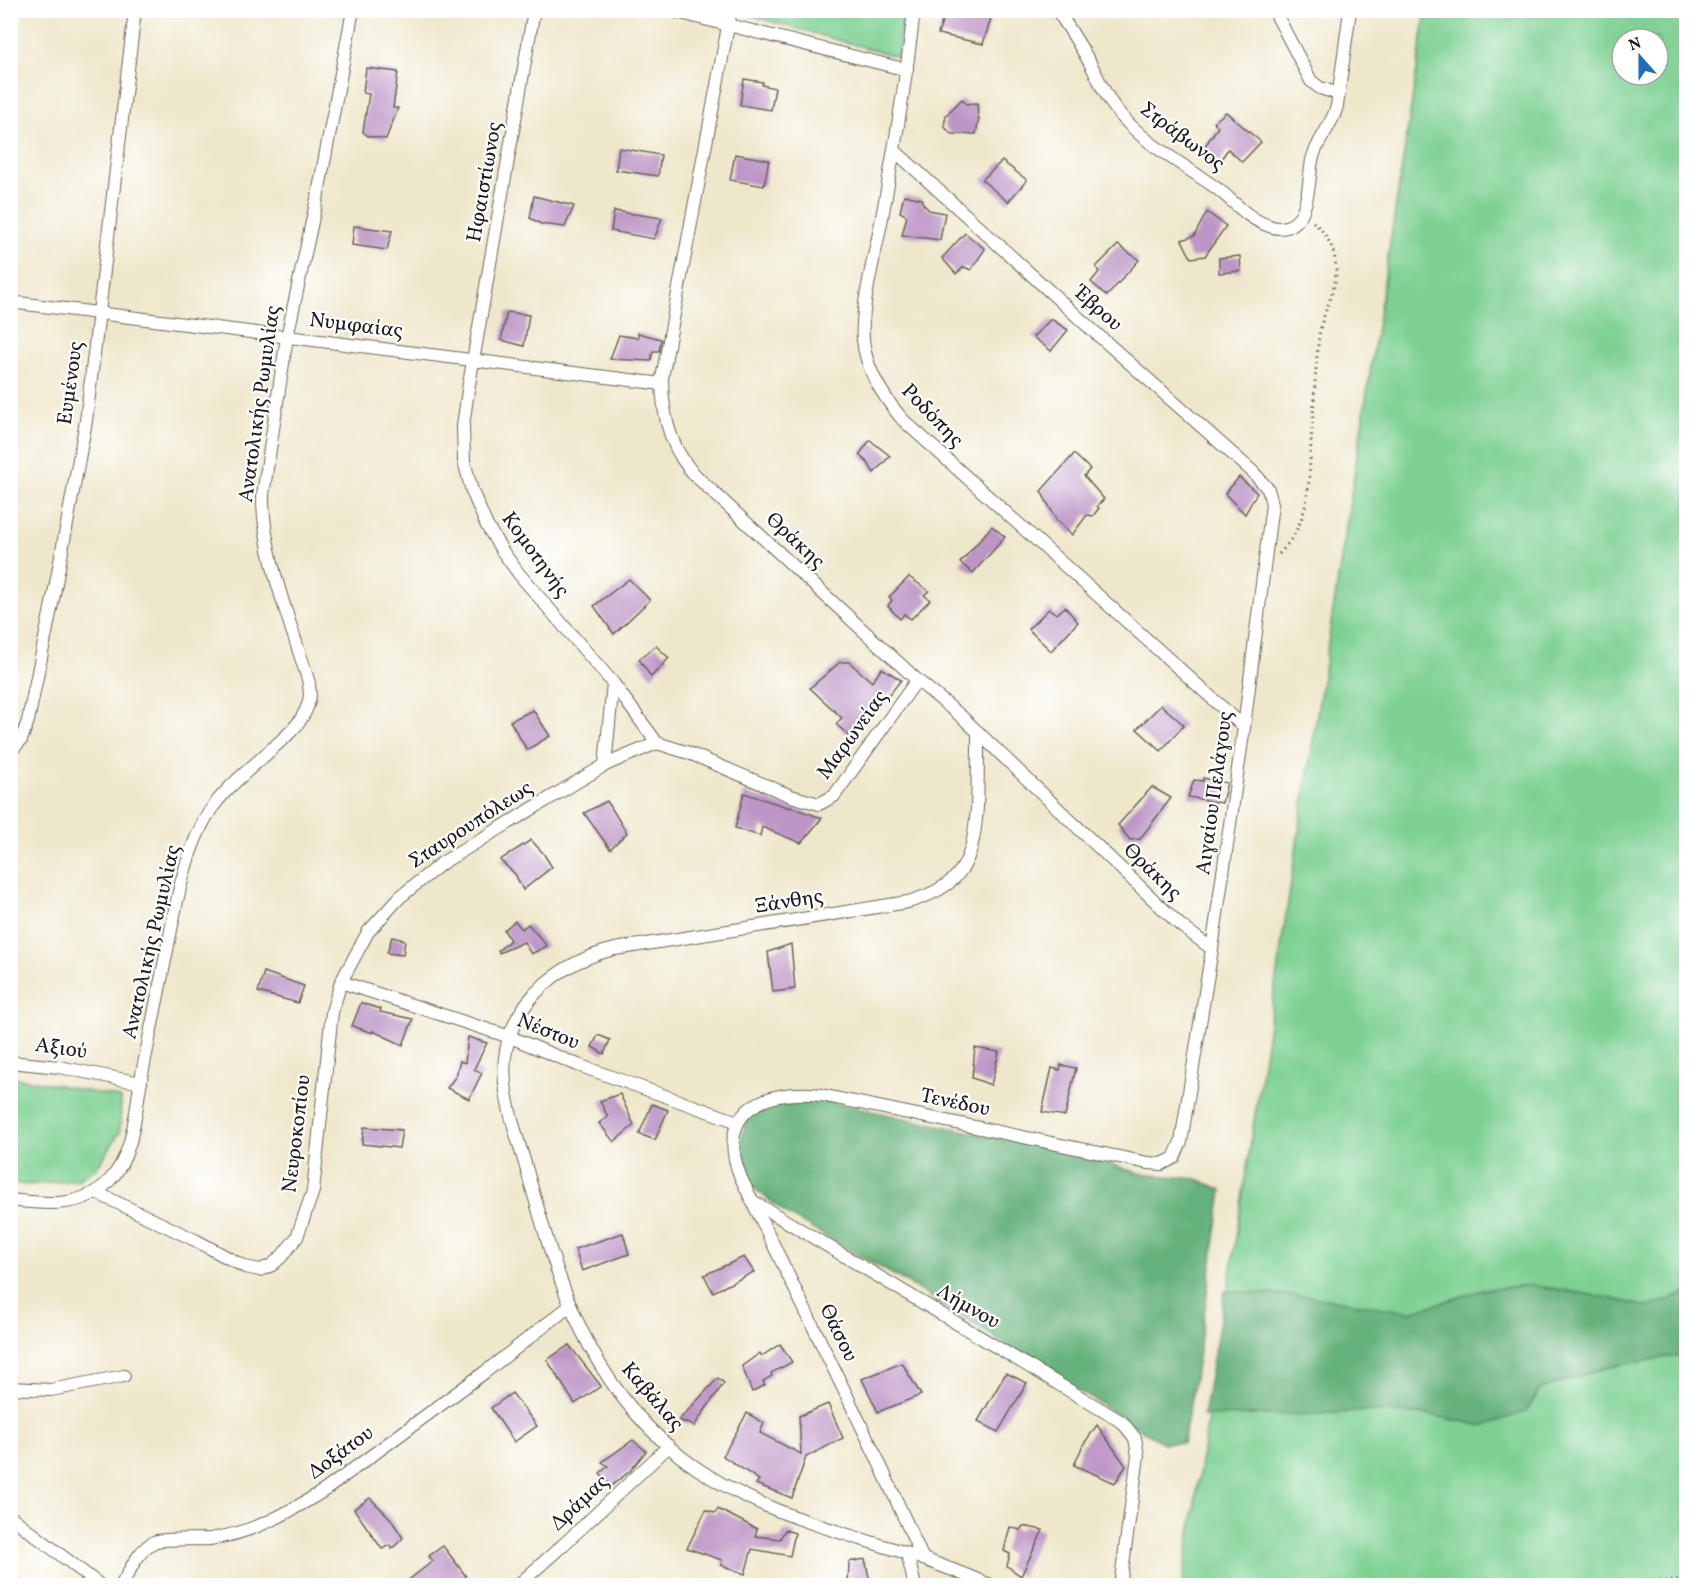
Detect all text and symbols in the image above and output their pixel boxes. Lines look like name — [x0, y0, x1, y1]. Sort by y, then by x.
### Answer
north arrow — [1610, 27, 1670, 87]
text: N — [1626, 32, 1645, 57]
street label: Στράβωνος — [1133, 95, 1231, 179]
street label: Ηφαιστίωνος — [460, 119, 510, 245]
street label: Έβρου — [1066, 278, 1128, 338]
street label: Ανατολικής Ρωμυλίας — [232, 304, 288, 504]
street label: Νυμφαίας — [308, 306, 404, 346]
street label: Ευμένους — [51, 339, 91, 427]
street label: Ροδόπης — [894, 378, 970, 454]
street label: Κομοτηνής — [494, 506, 576, 604]
street label: Θράκης — [759, 506, 831, 576]
street label: Μαρωνείας — [811, 684, 895, 786]
street label: Αιγαίου Πελάγους — [1189, 709, 1241, 877]
street label: Σταυρουπόλεως — [403, 774, 539, 876]
street label: Θράκης — [1116, 837, 1188, 907]
street label: Ανατολικής Ρωμυλίας — [116, 842, 188, 1042]
street label: Ξάνθης — [753, 882, 825, 922]
street label: Νέστου — [512, 1006, 584, 1058]
street label: Αξιού — [33, 1031, 89, 1067]
street label: Νευροκοπίου — [275, 1073, 319, 1195]
street label: Τενέδου — [918, 1081, 992, 1125]
street label: Λήμνου — [931, 1277, 1005, 1337]
street label: Θάσου — [812, 1299, 864, 1367]
street label: Καβάλας — [614, 1356, 690, 1438]
street label: Δοξάτου — [302, 1419, 380, 1487]
street label: Δράμας — [544, 1468, 616, 1538]

